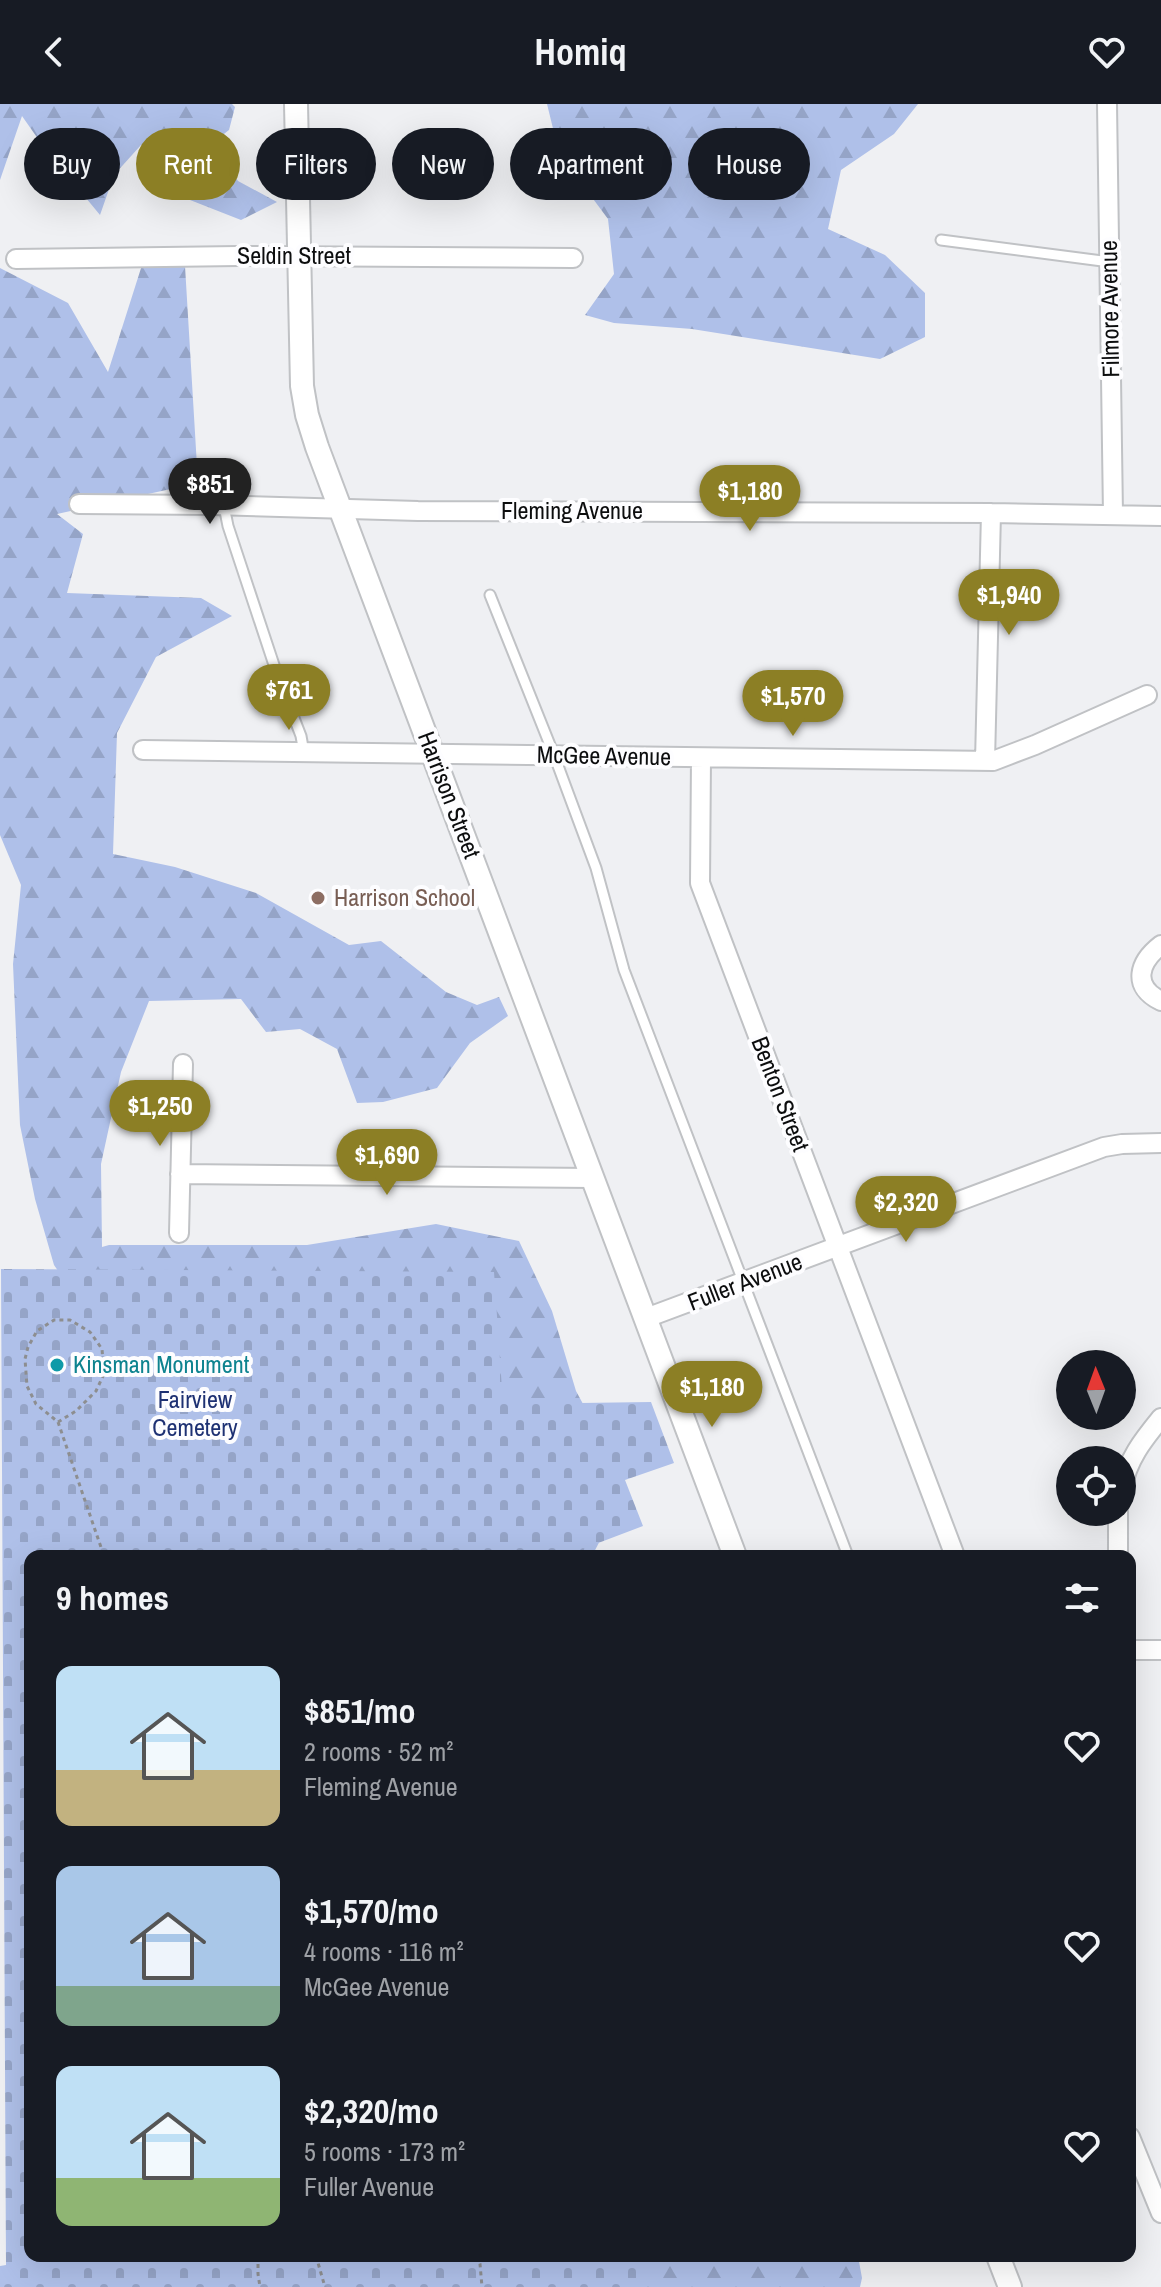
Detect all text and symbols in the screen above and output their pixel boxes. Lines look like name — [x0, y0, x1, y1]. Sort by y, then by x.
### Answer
text: Homiq — [535, 28, 626, 76]
icon: back — [32, 30, 76, 74]
icon: heart — [1085, 30, 1129, 74]
chip: Buy — [24, 128, 120, 200]
chip: Rent — [136, 128, 240, 200]
chip: Filters — [256, 128, 376, 200]
chip: New — [392, 128, 494, 200]
chip: Apartment — [510, 128, 672, 200]
chip: House — [688, 128, 810, 200]
street label: Seldin Street — [237, 239, 351, 271]
street label: Filmore Avenue — [1092, 240, 1126, 378]
pin: $851 — [163, 458, 257, 526]
pin: $1,180 — [685, 465, 815, 533]
text: $851 — [186, 466, 234, 501]
text: $1,180 — [717, 473, 783, 508]
street label: Fleming Avenue — [501, 494, 643, 526]
pin: $1,940 — [944, 569, 1074, 637]
text: $1,940 — [976, 577, 1042, 612]
pin: $761 — [242, 664, 336, 732]
pin: $1,570 — [728, 670, 858, 738]
text: $761 — [265, 672, 313, 707]
text: $1,570 — [760, 678, 826, 713]
street label: Harrison Street — [411, 727, 489, 863]
street label: McGee Avenue — [537, 738, 671, 772]
place label: Harrison School — [334, 881, 475, 913]
marker: Harrison School — [309, 889, 327, 907]
street label: Benton Street — [744, 1032, 818, 1156]
pin: $1,250 — [95, 1080, 225, 1148]
text: $1,250 — [127, 1088, 193, 1123]
pin: $1,690 — [322, 1129, 452, 1197]
text: $1,690 — [354, 1137, 420, 1172]
pin: $2,320 — [841, 1176, 971, 1244]
text: $2,320 — [873, 1184, 939, 1219]
street label: Fuller Avenue — [683, 1245, 806, 1318]
place label: Kinsman Monument — [73, 1348, 250, 1380]
north arrow — [1056, 1350, 1136, 1430]
map controls — [1056, 1350, 1136, 1526]
marker: Kinsman Monument — [48, 1356, 66, 1374]
pin: $1,180 — [647, 1361, 777, 1429]
text: $1,180 — [679, 1369, 745, 1404]
park label: Fairview Cemetery — [152, 1383, 238, 1443]
button: locate — [1056, 1446, 1136, 1526]
text: 9 homes — [56, 1575, 169, 1621]
icon: filters — [1060, 1576, 1104, 1620]
text: $851/mo — [304, 1688, 416, 1734]
icon: home — [120, 1698, 216, 1794]
icon: heart — [1060, 1724, 1104, 1768]
text: 2 rooms · 52 m² — [304, 1734, 453, 1769]
text: Fleming Avenue — [304, 1769, 458, 1804]
text: $1,570/mo — [304, 1888, 439, 1934]
icon: home — [120, 1898, 216, 1994]
icon: heart — [1060, 1924, 1104, 1968]
text: 4 rooms · 116 m² — [304, 1934, 464, 1969]
text: McGee Avenue — [304, 1969, 449, 2004]
text: $2,320/mo — [304, 2088, 439, 2134]
icon: home — [120, 2098, 216, 2194]
icon: heart — [1060, 2124, 1104, 2168]
text: 5 rooms · 173 m² — [304, 2134, 465, 2169]
text: Fuller Avenue — [304, 2169, 434, 2204]

